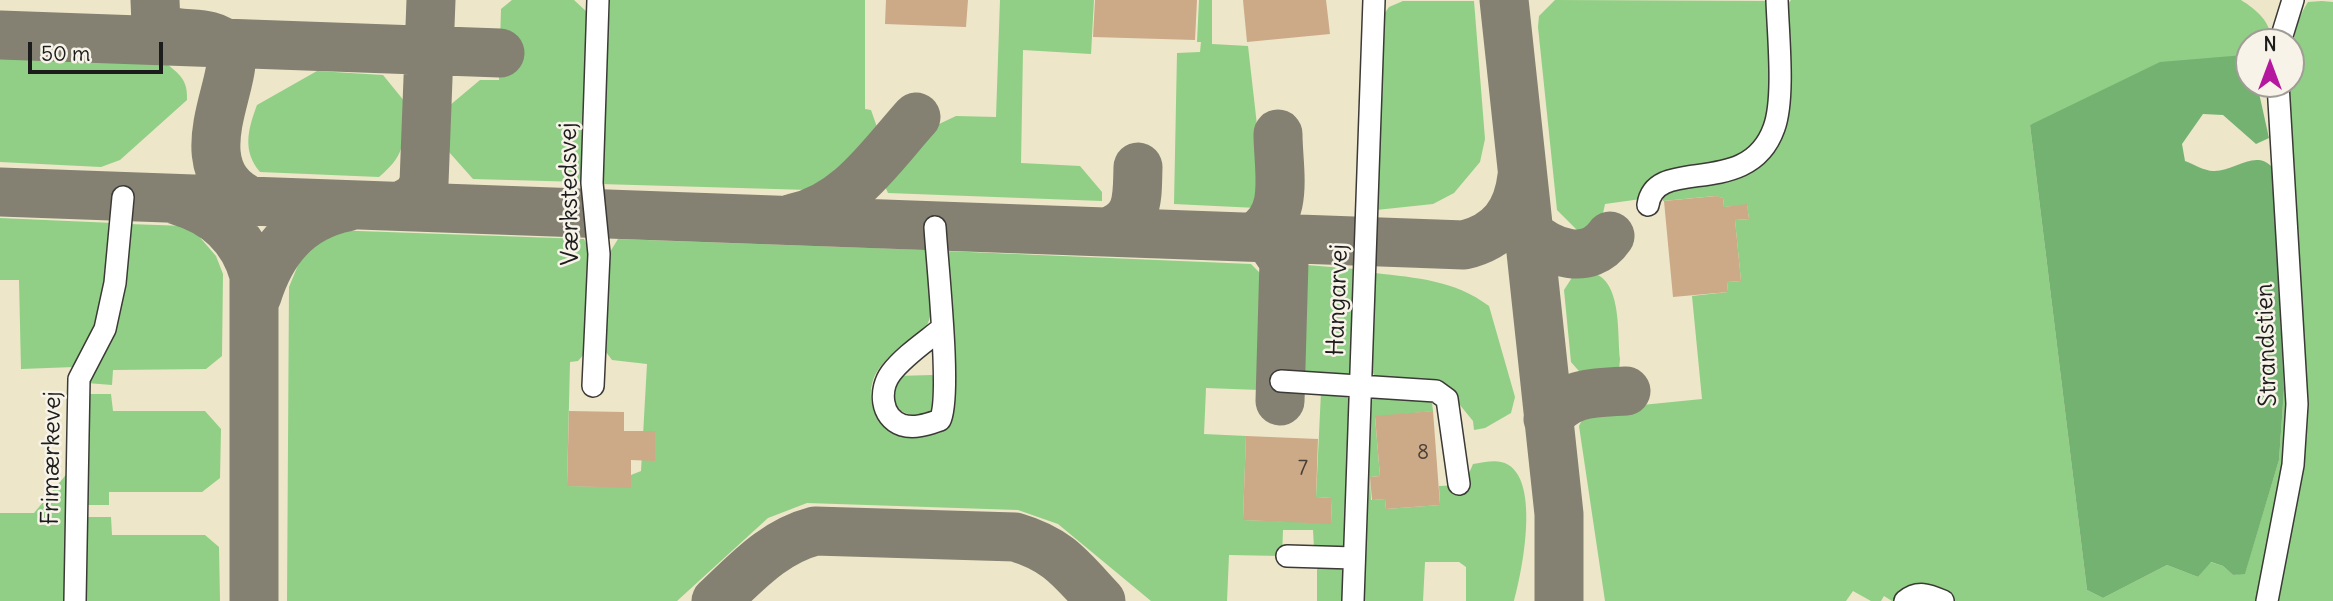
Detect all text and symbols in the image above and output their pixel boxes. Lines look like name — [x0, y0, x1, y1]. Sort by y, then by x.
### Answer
scale bar — [32, 28, 166, 72]
north arrow — [2235, 28, 2305, 98]
text: N — [2263, 32, 2277, 56]
text: 50 m — [41, 40, 90, 67]
street label: Værkstedsvej — [554, 122, 586, 266]
street label: Hangarvej — [1322, 244, 1354, 356]
street label: Strandstien — [2250, 283, 2284, 407]
street label: Frimærkevej — [36, 391, 68, 525]
house number: 8 — [1417, 440, 1429, 466]
house number: 7 — [1298, 456, 1308, 482]

